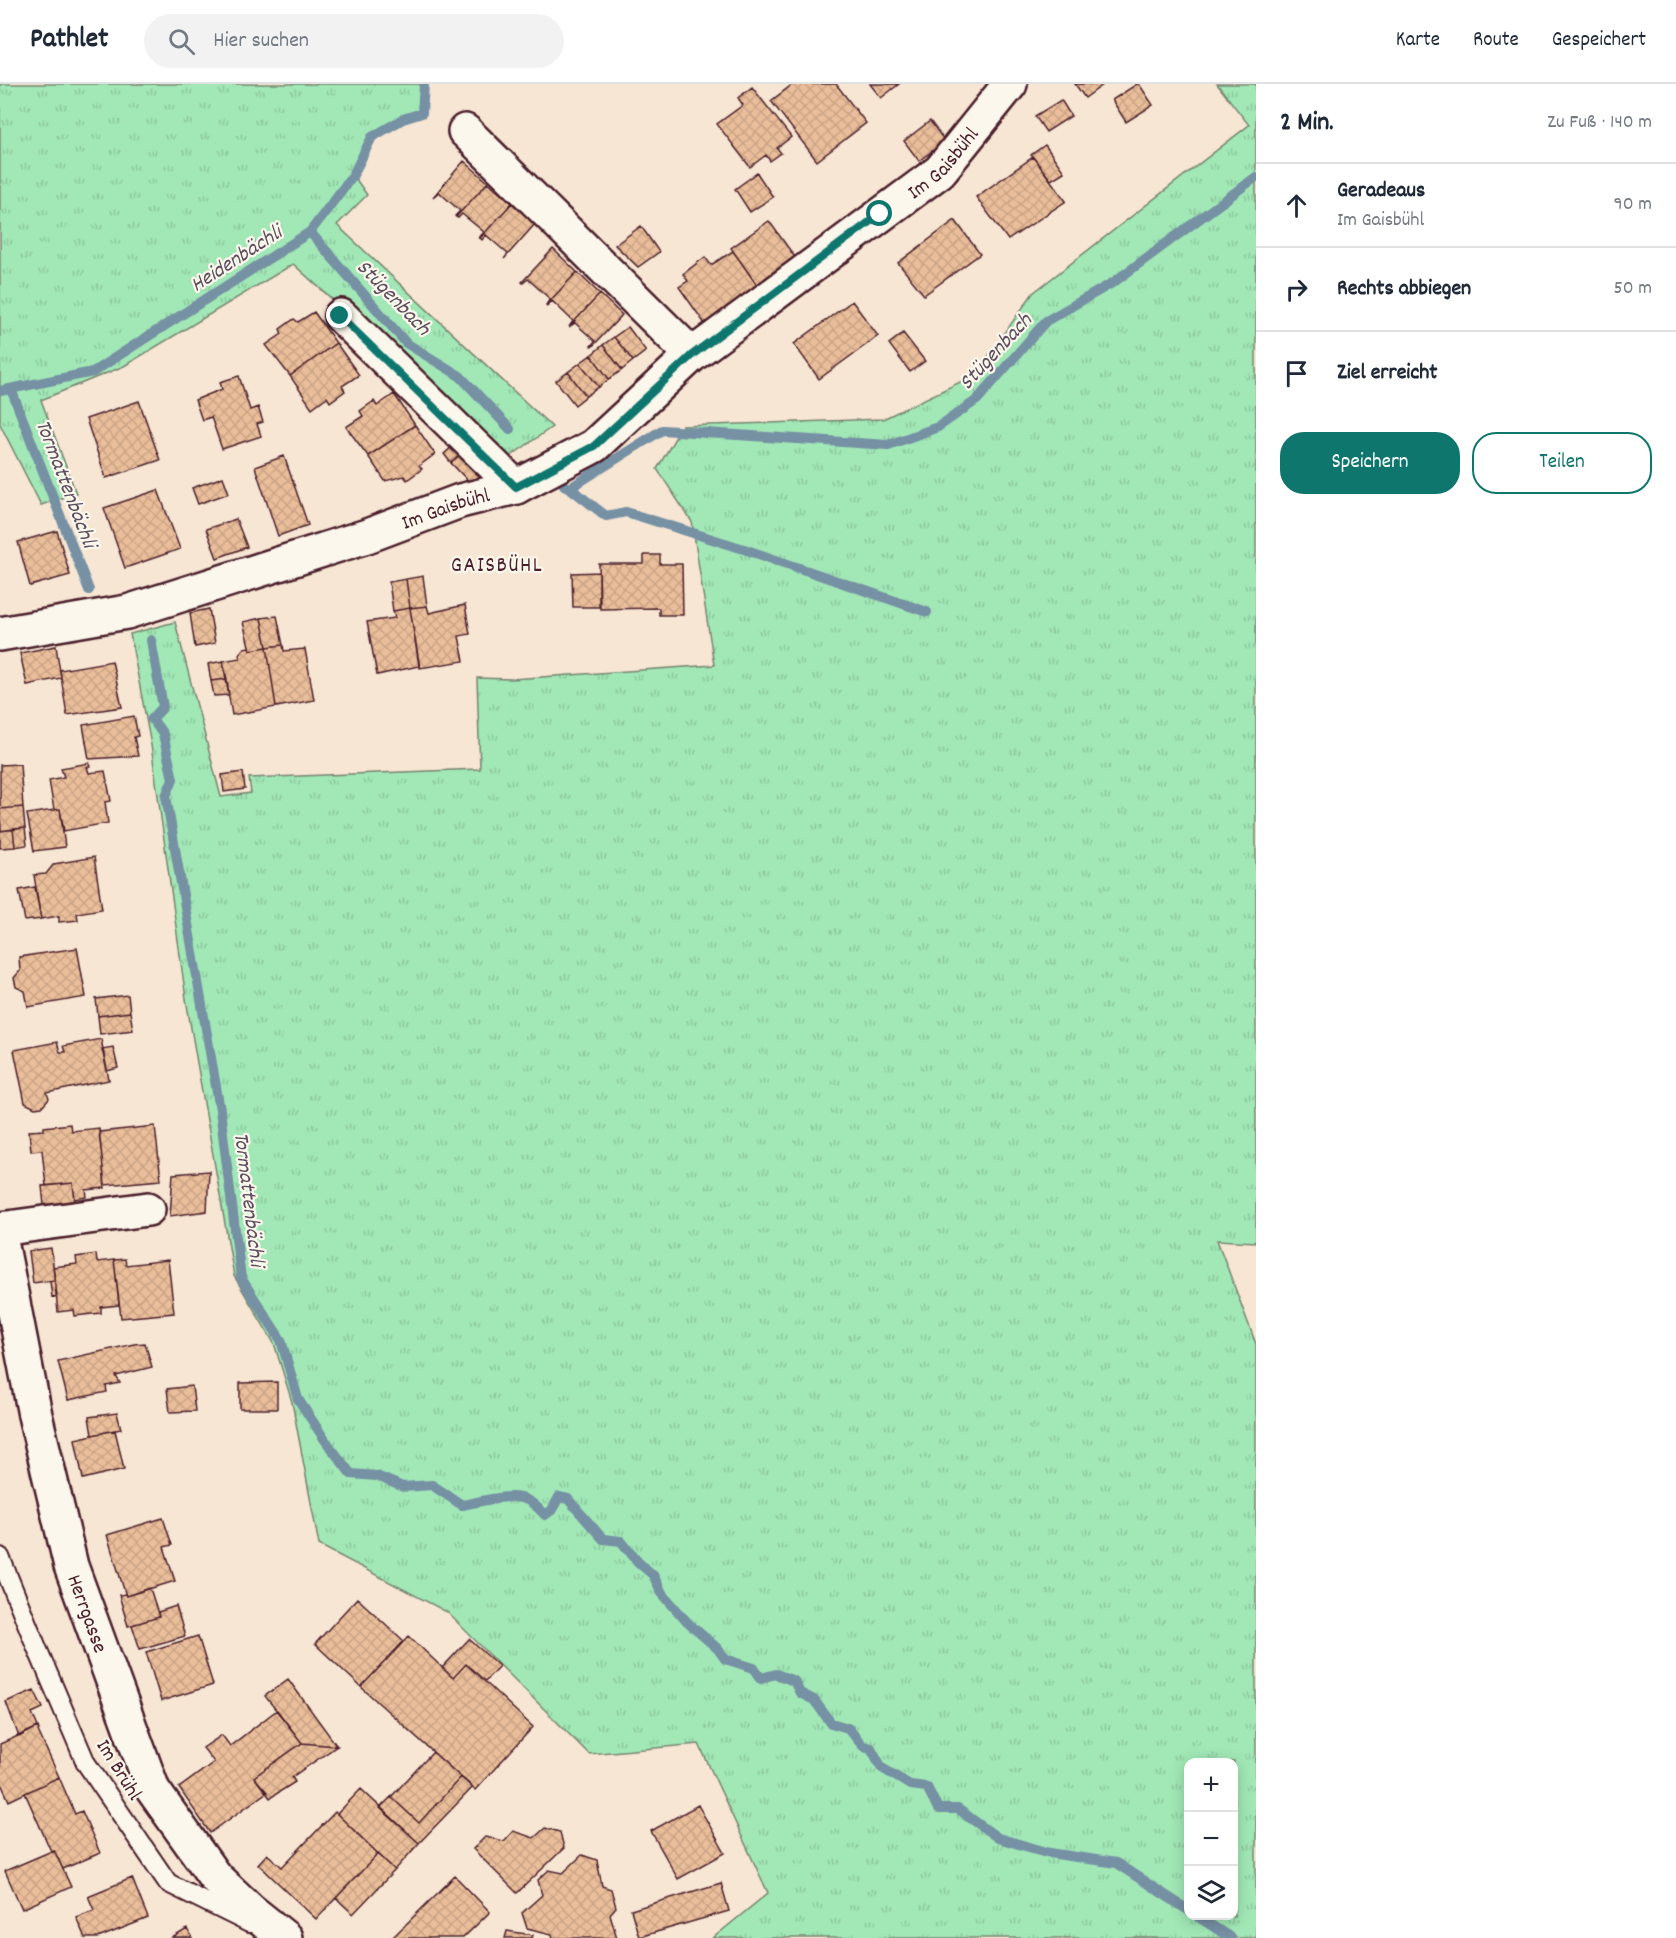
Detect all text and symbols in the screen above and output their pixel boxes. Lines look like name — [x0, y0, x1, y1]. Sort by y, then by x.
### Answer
search box — [144, 14, 564, 68]
text: Pathlet — [30, 21, 108, 61]
icon: search — [165, 25, 198, 58]
text: Hier suchen — [213, 26, 309, 57]
text: Karte — [1396, 26, 1440, 56]
text: Route — [1473, 26, 1519, 56]
text: Gespeichert — [1552, 26, 1646, 56]
text: 2 Min. — [1280, 105, 1334, 142]
text: Zu Fuß · 140 m — [1547, 109, 1652, 137]
street label: Im Gaisbühl — [902, 122, 988, 208]
text: Geradeaus — [1337, 176, 1425, 207]
icon: ahead — [1280, 189, 1313, 222]
text: 90 m — [1614, 191, 1652, 219]
route start — [866, 200, 892, 226]
text: Im Gaisbühl — [1337, 207, 1424, 235]
water label: Heidenbächli — [185, 217, 291, 301]
water label: Stügenbach — [348, 253, 437, 344]
icon: right — [1280, 273, 1313, 306]
text: Rechts abbiegen — [1337, 274, 1471, 305]
text: 50 m — [1614, 275, 1652, 303]
route end — [326, 302, 352, 328]
water label: Stügenbach — [953, 306, 1041, 398]
icon: arrive — [1280, 357, 1313, 390]
text: Ziel erreicht — [1337, 358, 1437, 389]
water label: Tormattenbächli — [26, 416, 104, 556]
button: Speichern — [1280, 432, 1460, 494]
button: Teilen — [1472, 432, 1652, 494]
street label: Im Gaisbühl — [398, 482, 493, 540]
district label: GAISBÜHL — [451, 551, 543, 582]
water label: Tormattenbächli — [224, 1131, 271, 1271]
street label: Herrgasse — [57, 1571, 114, 1658]
street label: Im Brühl — [87, 1734, 148, 1807]
map controls — [1184, 1758, 1238, 1920]
button: + — [1184, 1758, 1238, 1812]
button: − — [1184, 1812, 1238, 1866]
button: layers — [1184, 1866, 1238, 1920]

